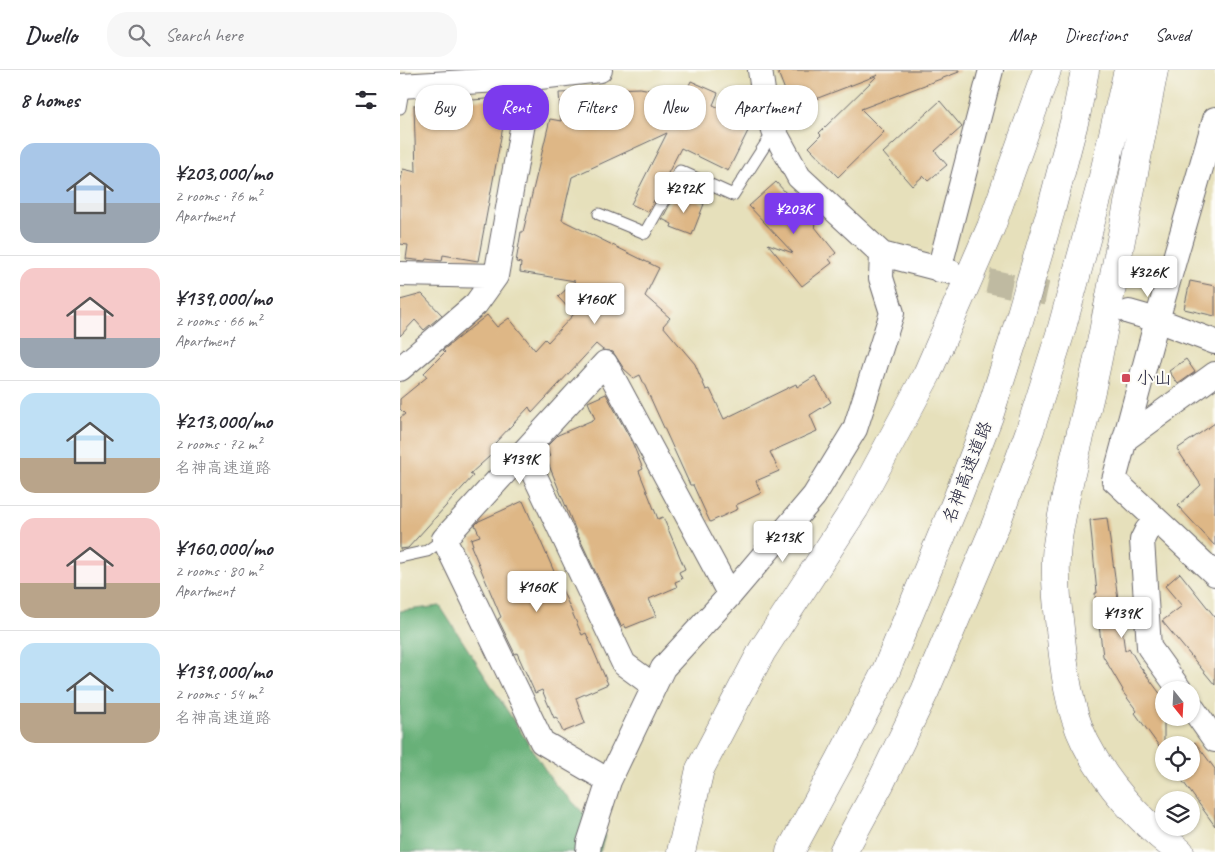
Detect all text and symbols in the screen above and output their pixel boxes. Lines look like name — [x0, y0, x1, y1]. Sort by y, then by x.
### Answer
search box — [107, 12, 457, 57]
text: Dwello — [25, 20, 77, 50]
icon: search — [125, 21, 153, 49]
text: Search here — [165, 23, 243, 47]
text: Map — [1009, 24, 1036, 46]
text: Directions — [1064, 24, 1127, 46]
text: Saved — [1155, 24, 1190, 46]
chip: Buy — [415, 85, 473, 130]
chip: Rent — [483, 85, 549, 130]
chip: Filters — [559, 85, 634, 130]
chip: New — [644, 85, 706, 130]
chip: Apartment — [716, 85, 818, 130]
icon: filters — [352, 86, 380, 114]
text: 8 homes — [20, 87, 79, 113]
text: ¥203,000/mo — [175, 160, 272, 186]
icon: home — [60, 163, 120, 223]
pin: ¥292K — [649, 172, 719, 214]
text: ¥292K — [666, 178, 702, 198]
text: 2 rooms · 76 m² — [175, 186, 261, 206]
pin: ¥203K — [759, 192, 829, 235]
text: ¥203K — [776, 199, 812, 219]
text: Apartment — [175, 206, 234, 226]
pin: ¥326K — [1113, 256, 1183, 298]
text: ¥326K — [1129, 262, 1167, 282]
pin: ¥160K — [560, 282, 630, 325]
text: ¥139,000/mo — [175, 285, 272, 311]
icon: home — [60, 288, 120, 348]
text: ¥160K — [576, 289, 614, 309]
text: 2 rooms · 66 m² — [175, 311, 261, 331]
text: Apartment — [175, 331, 234, 351]
place label: 小山 — [1136, 367, 1172, 389]
marker: 小山 — [1120, 372, 1132, 384]
text: ¥213,000/mo — [175, 408, 272, 434]
icon: home — [60, 413, 120, 473]
street label: 名神高速道路 — [937, 418, 997, 526]
text: 2 rooms · 72 m² — [175, 434, 261, 454]
pin: ¥139K — [485, 442, 555, 485]
text: ¥139K — [502, 449, 538, 469]
text: 名神高速道路 — [175, 458, 271, 478]
pin: ¥213K — [748, 520, 818, 563]
text: ¥213K — [765, 527, 801, 547]
text: ¥160,000/mo — [175, 535, 273, 561]
icon: home — [60, 538, 120, 598]
text: 2 rooms · 80 m² — [175, 561, 261, 581]
pin: ¥160K — [502, 570, 572, 613]
text: ¥160K — [518, 577, 556, 597]
text: Apartment — [175, 581, 234, 601]
pin: ¥139K — [1087, 596, 1157, 639]
text: ¥139K — [1104, 603, 1140, 623]
text: ¥139,000/mo — [175, 658, 272, 684]
icon: home — [60, 663, 120, 723]
north arrow — [1155, 681, 1200, 726]
map controls — [1155, 681, 1200, 836]
text: 2 rooms · 54 m² — [175, 684, 261, 704]
text: 名神高速道路 — [175, 708, 271, 728]
button: locate — [1155, 736, 1200, 781]
button: layers — [1155, 791, 1200, 836]

